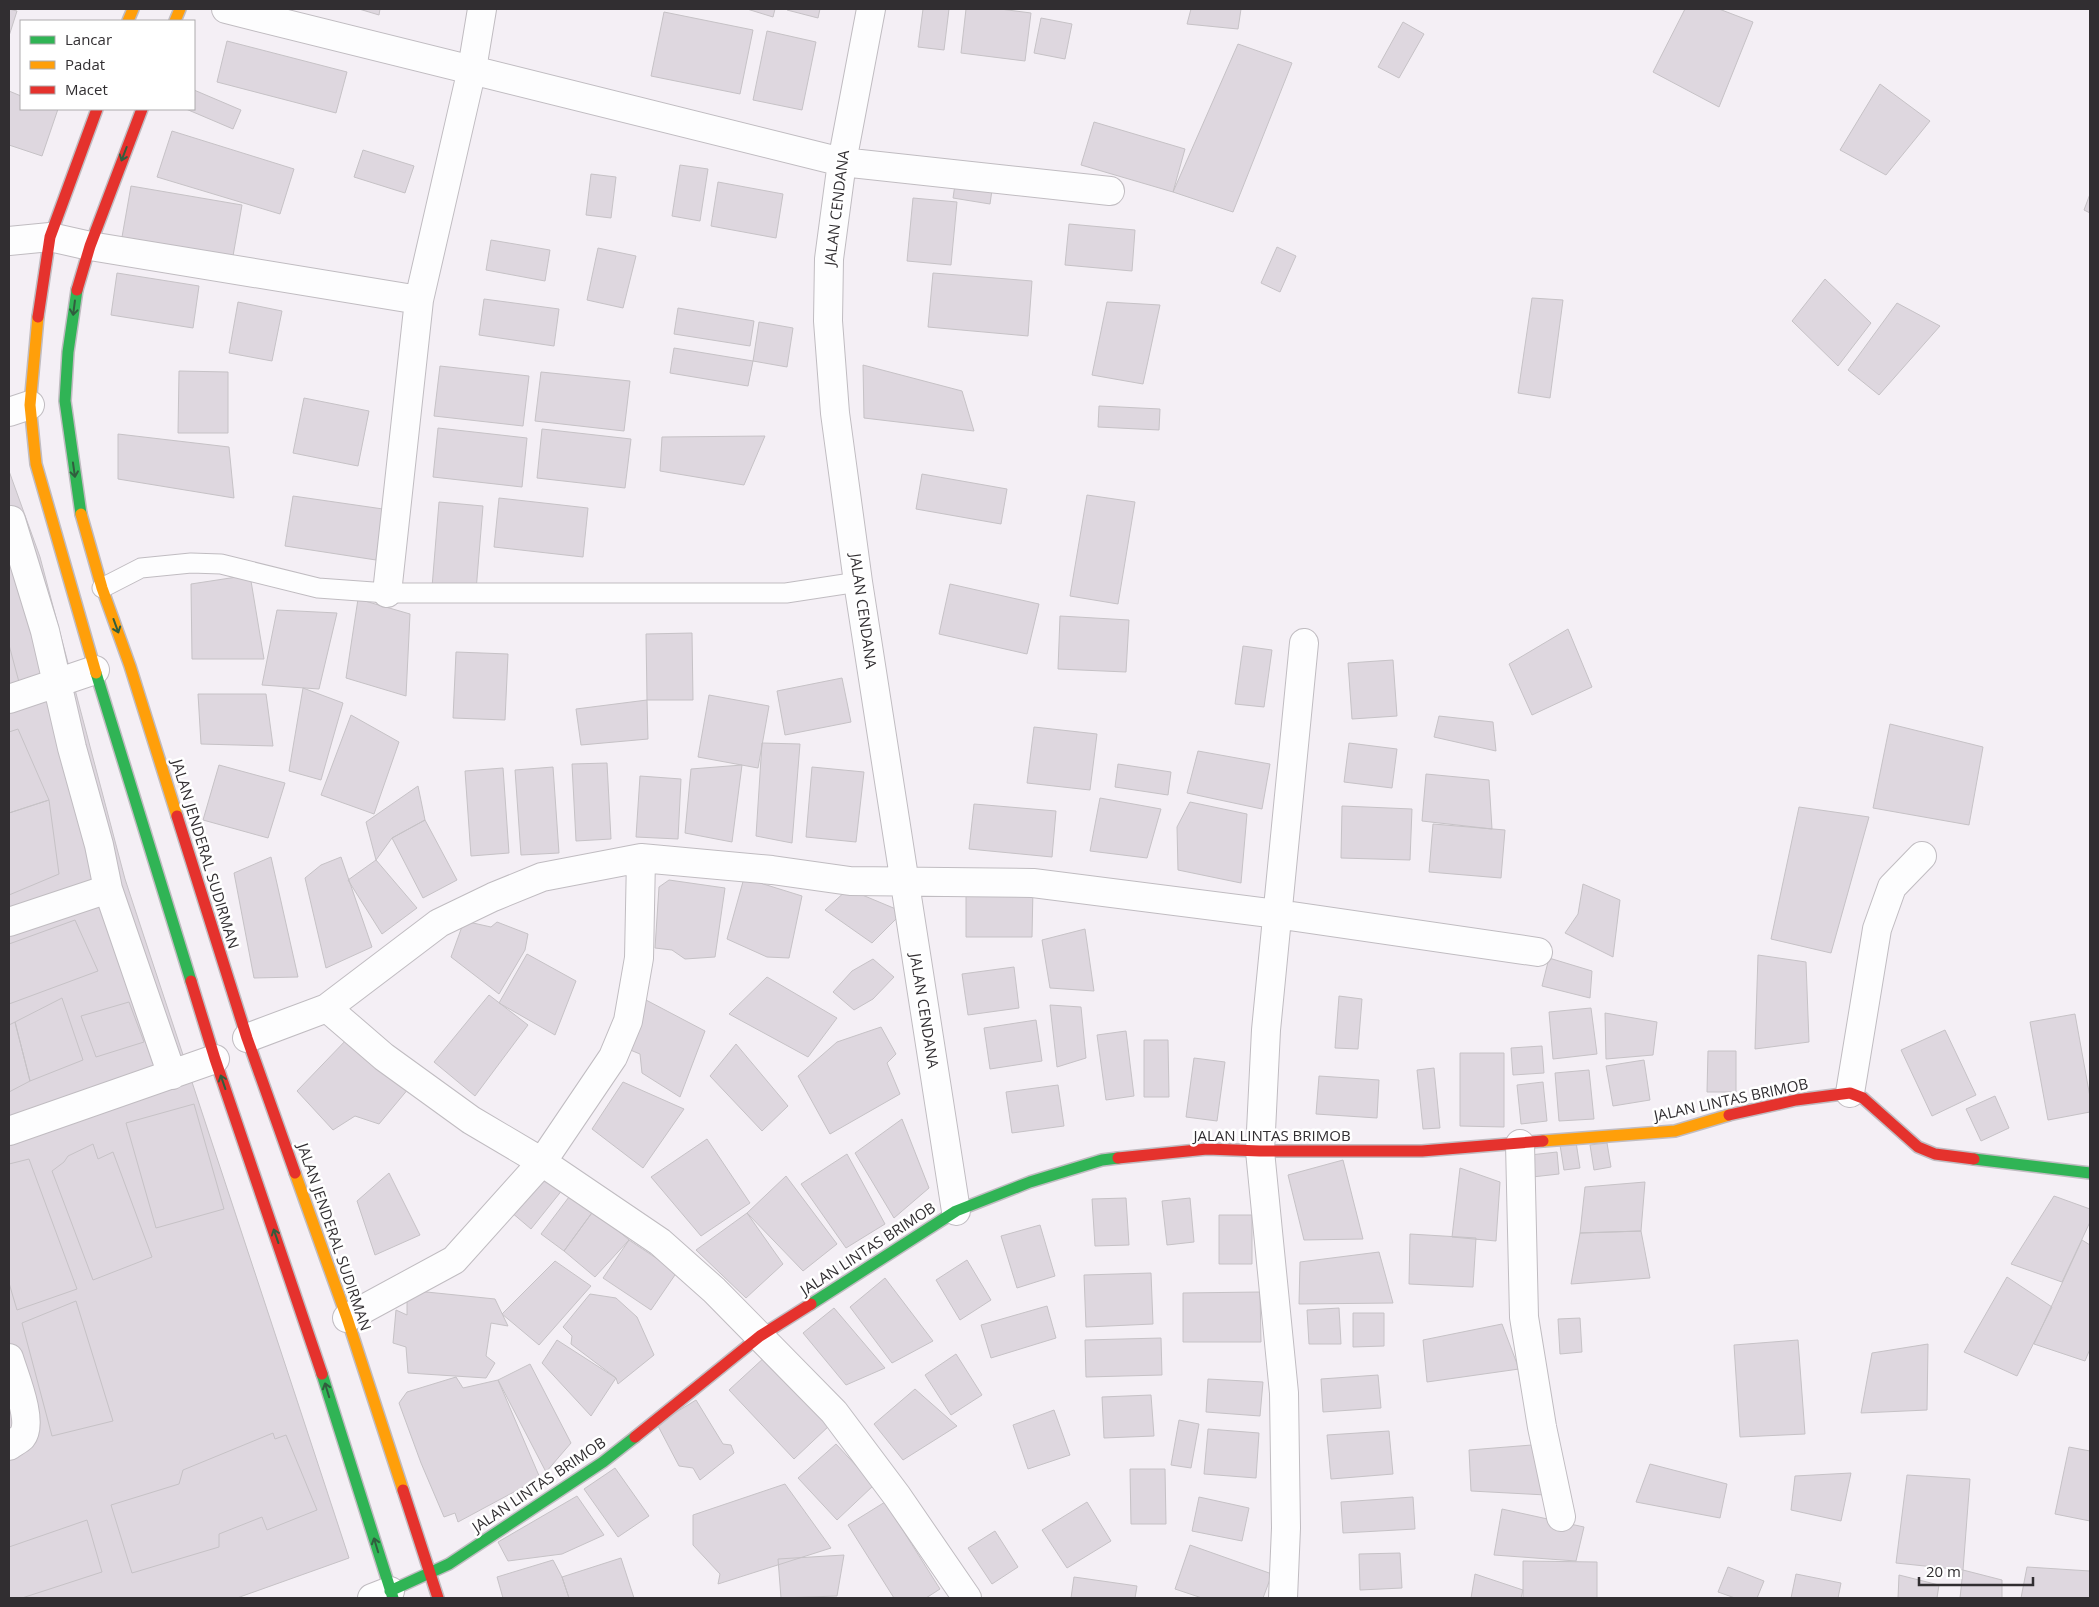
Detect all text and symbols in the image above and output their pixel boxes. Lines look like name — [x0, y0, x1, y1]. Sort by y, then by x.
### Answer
legend — [20, 20, 195, 110]
text: Lancar — [65, 29, 112, 49]
text: Padat — [65, 54, 105, 74]
text: Macet — [65, 79, 108, 99]
one-way arrow — [119, 147, 128, 162]
street label: JALAN CENDANA — [819, 148, 853, 269]
one-way arrow — [69, 300, 79, 316]
one-way arrow — [69, 462, 79, 478]
street label: JALAN CENDANA — [846, 550, 882, 670]
one-way arrow — [112, 618, 121, 634]
street label: JALAN JENDERAL SUDIRMAN — [167, 755, 244, 951]
street label: JALAN CENDANA — [906, 950, 944, 1070]
street label: JALAN LINTAS BRIMOB — [1650, 1073, 1810, 1126]
one-way arrow — [217, 1074, 227, 1090]
street label: JALAN LINTAS BRIMOB — [1191, 1125, 1351, 1145]
street label: JALAN JENDERAL SUDIRMAN — [293, 1138, 376, 1333]
street label: JALAN LINTAS BRIMOB — [794, 1197, 939, 1300]
one-way arrow — [271, 1228, 280, 1244]
one-way arrow — [322, 1382, 331, 1398]
street label: JALAN LINTAS BRIMOB — [466, 1432, 609, 1538]
one-way arrow — [370, 1537, 380, 1553]
scale bar — [1919, 1554, 2033, 1586]
text: 20 m — [1926, 1561, 1961, 1581]

